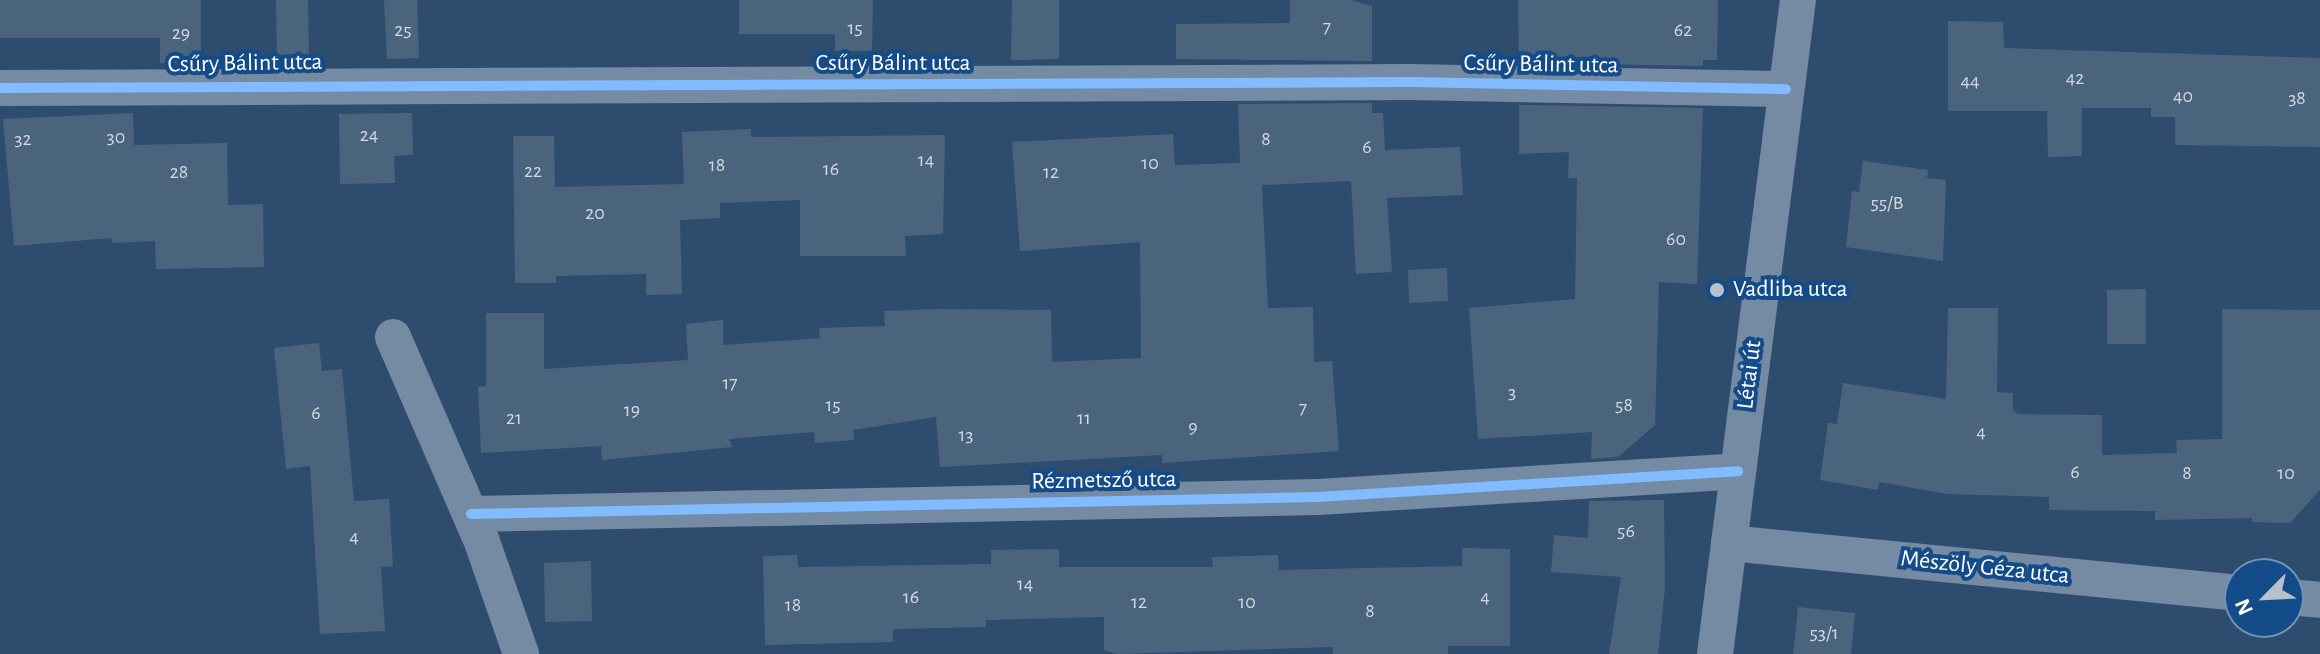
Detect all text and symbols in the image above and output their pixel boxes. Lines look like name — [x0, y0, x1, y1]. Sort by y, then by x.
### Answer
house number: 7 — [1323, 15, 1331, 39]
house number: 15 — [847, 16, 863, 40]
house number: 25 — [394, 18, 412, 42]
house number: 62 — [1674, 18, 1692, 42]
house number: 29 — [172, 21, 190, 45]
street label: Csűry Bálint utca — [167, 48, 323, 80]
street label: Csűry Bálint utca — [1463, 49, 1619, 81]
street label: Csűry Bálint utca — [816, 50, 970, 78]
house number: 42 — [2066, 66, 2084, 90]
house number: 44 — [1960, 69, 1980, 93]
house number: 40 — [2173, 84, 2193, 108]
house number: 38 — [2288, 86, 2306, 110]
house number: 24 — [360, 123, 378, 147]
house number: 30 — [107, 125, 125, 149]
house number: 32 — [14, 127, 32, 151]
house number: 8 — [1261, 127, 1271, 151]
house number: 6 — [1362, 135, 1372, 159]
house number: 14 — [918, 148, 934, 172]
house number: 10 — [1141, 151, 1159, 175]
house number: 18 — [709, 153, 725, 177]
house number: 16 — [823, 157, 839, 181]
house number: 22 — [524, 159, 542, 183]
house number: 28 — [170, 160, 188, 184]
house number: 12 — [1043, 160, 1059, 184]
house number: 55/B — [1870, 191, 1904, 215]
house number: 20 — [585, 201, 605, 225]
house number: 60 — [1666, 227, 1686, 251]
place label: Vadliba utca — [1733, 276, 1848, 304]
marker: Vadliba utca — [1708, 281, 1726, 299]
street label: Létai út — [1731, 339, 1769, 411]
house number: 17 — [722, 371, 738, 395]
house number: 3 — [1508, 380, 1516, 404]
house number: 15 — [825, 393, 841, 417]
house number: 58 — [1615, 393, 1633, 417]
house number: 7 — [1299, 396, 1307, 420]
house number: 19 — [624, 398, 640, 422]
house number: 6 — [311, 401, 321, 425]
house number: 21 — [506, 406, 522, 430]
house number: 11 — [1077, 406, 1091, 430]
house number: 9 — [1188, 415, 1198, 439]
house number: 4 — [1976, 420, 1986, 444]
house number: 13 — [958, 423, 974, 447]
house number: 6 — [2070, 460, 2080, 484]
house number: 8 — [2182, 461, 2192, 485]
house number: 10 — [2277, 461, 2295, 485]
street label: Rézmetsző utca — [1031, 465, 1177, 497]
house number: 56 — [1617, 519, 1635, 543]
house number: 4 — [349, 525, 359, 549]
street label: Mészöly Géza utca — [1899, 545, 2071, 591]
north arrow — [2224, 558, 2304, 638]
house number: 14 — [1017, 572, 1033, 596]
house number: 16 — [903, 585, 919, 609]
house number: 4 — [1480, 585, 1490, 609]
house number: 12 — [1131, 590, 1147, 614]
house number: 10 — [1238, 590, 1256, 614]
house number: 18 — [785, 593, 801, 617]
text: N — [2231, 595, 2257, 618]
house number: 8 — [1365, 599, 1375, 623]
house number: 53/1 — [1809, 621, 1839, 645]

